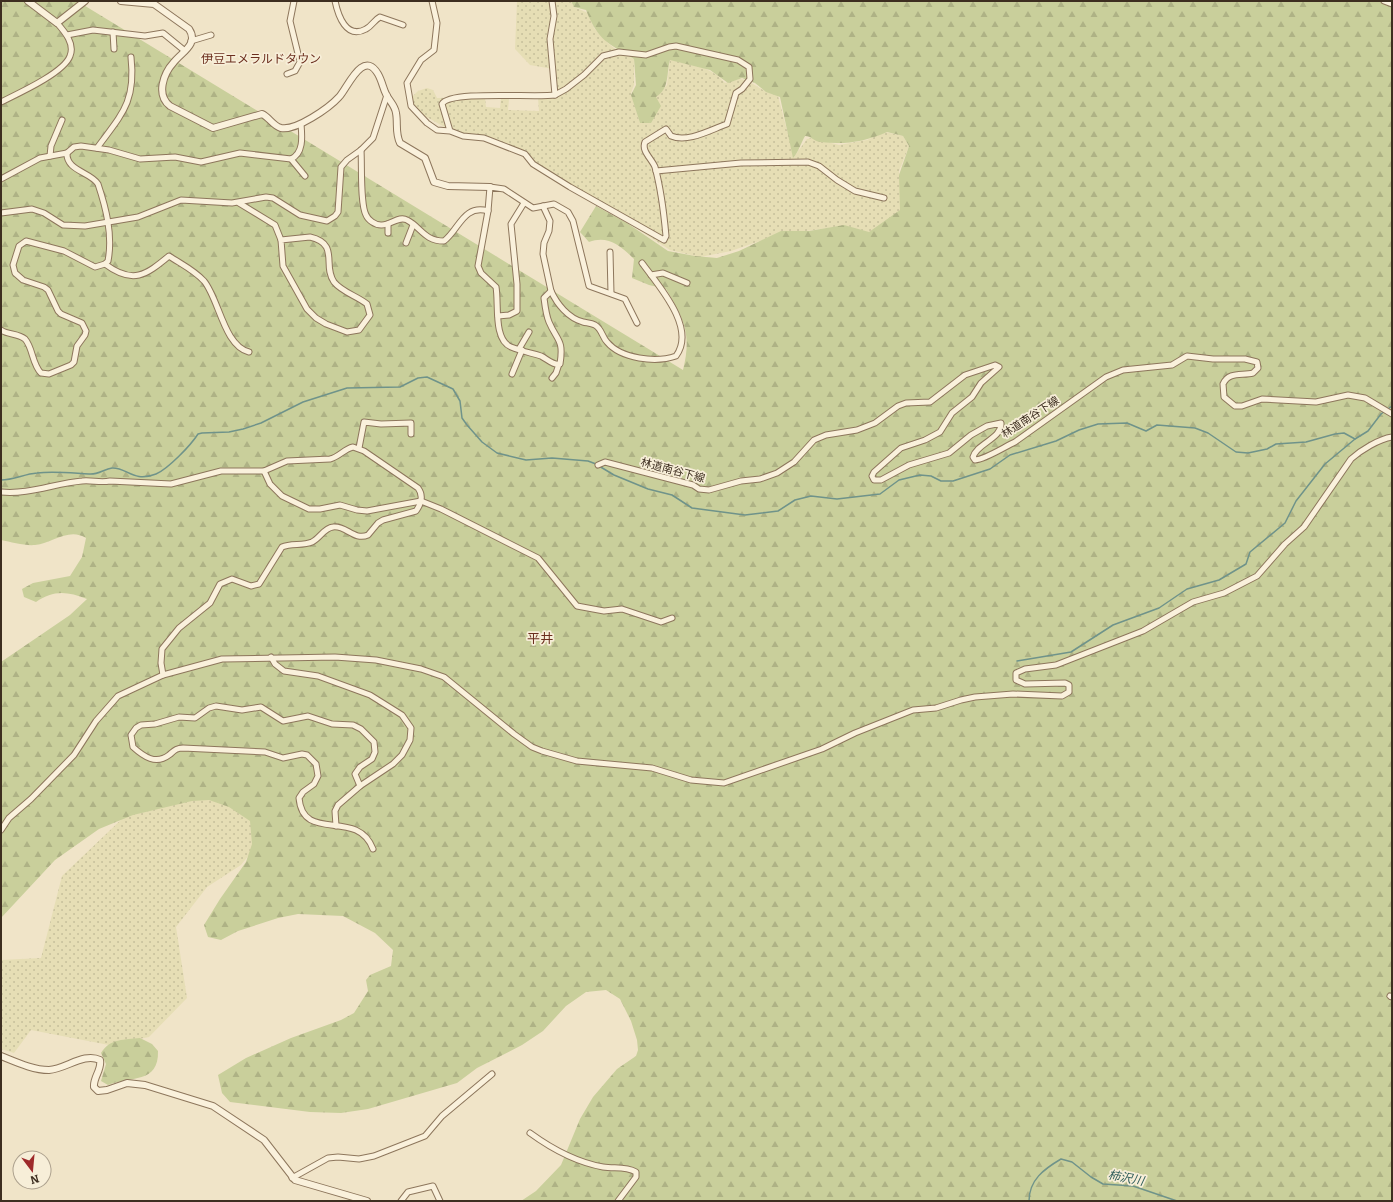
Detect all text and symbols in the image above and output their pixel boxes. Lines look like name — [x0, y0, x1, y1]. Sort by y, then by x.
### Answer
district label: 伊豆エメラルドタウン — [201, 52, 321, 66]
street label: 林道南谷下線 — [999, 394, 1061, 441]
street label: 林道南谷下線 — [639, 456, 706, 485]
district label: 平井 — [527, 631, 553, 646]
north arrow — [12, 1150, 52, 1190]
water label: 柿沢川 — [1107, 1168, 1147, 1189]
text: N — [28, 1172, 40, 1187]

